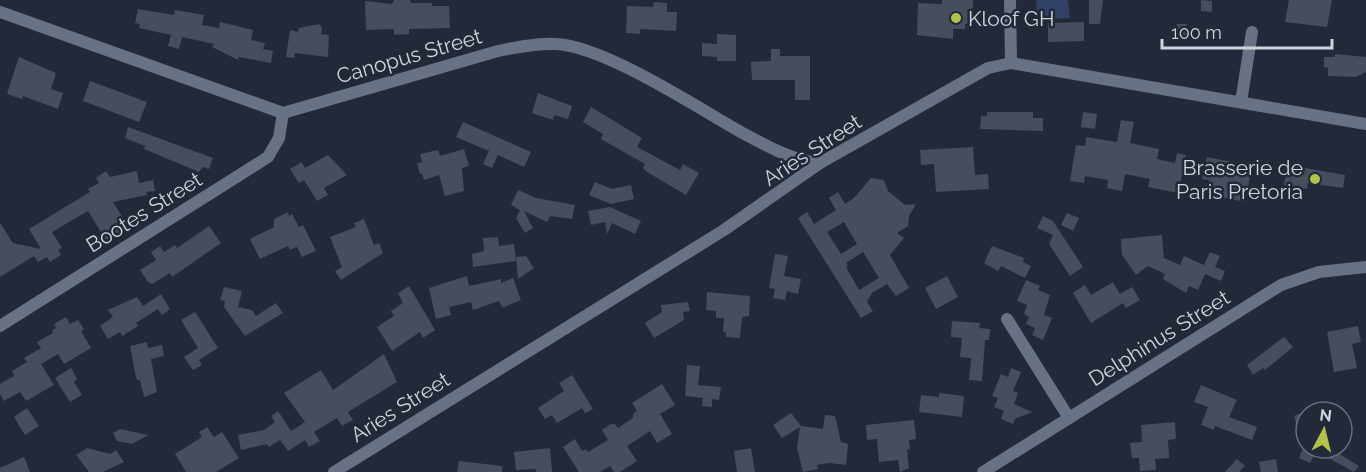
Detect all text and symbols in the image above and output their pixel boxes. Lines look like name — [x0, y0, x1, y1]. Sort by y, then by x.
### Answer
place label: Kloof GH — [968, 6, 1054, 31]
marker: Kloof GH — [949, 11, 963, 25]
scale bar — [1162, 12, 1332, 50]
text: 100 m — [1171, 22, 1222, 43]
street label: Canopus Street — [334, 23, 484, 89]
street label: Aries Street — [758, 109, 866, 191]
place label: Brasserie de Paris Pretoria — [1176, 155, 1303, 204]
street label: Bootes Street — [82, 166, 206, 258]
marker: Brasserie de Paris Pretoria — [1308, 172, 1322, 186]
street label: Delphinus Street — [1084, 285, 1234, 391]
street label: Aries Street — [346, 367, 454, 447]
north arrow — [1294, 400, 1354, 460]
text: N — [1319, 405, 1333, 426]

